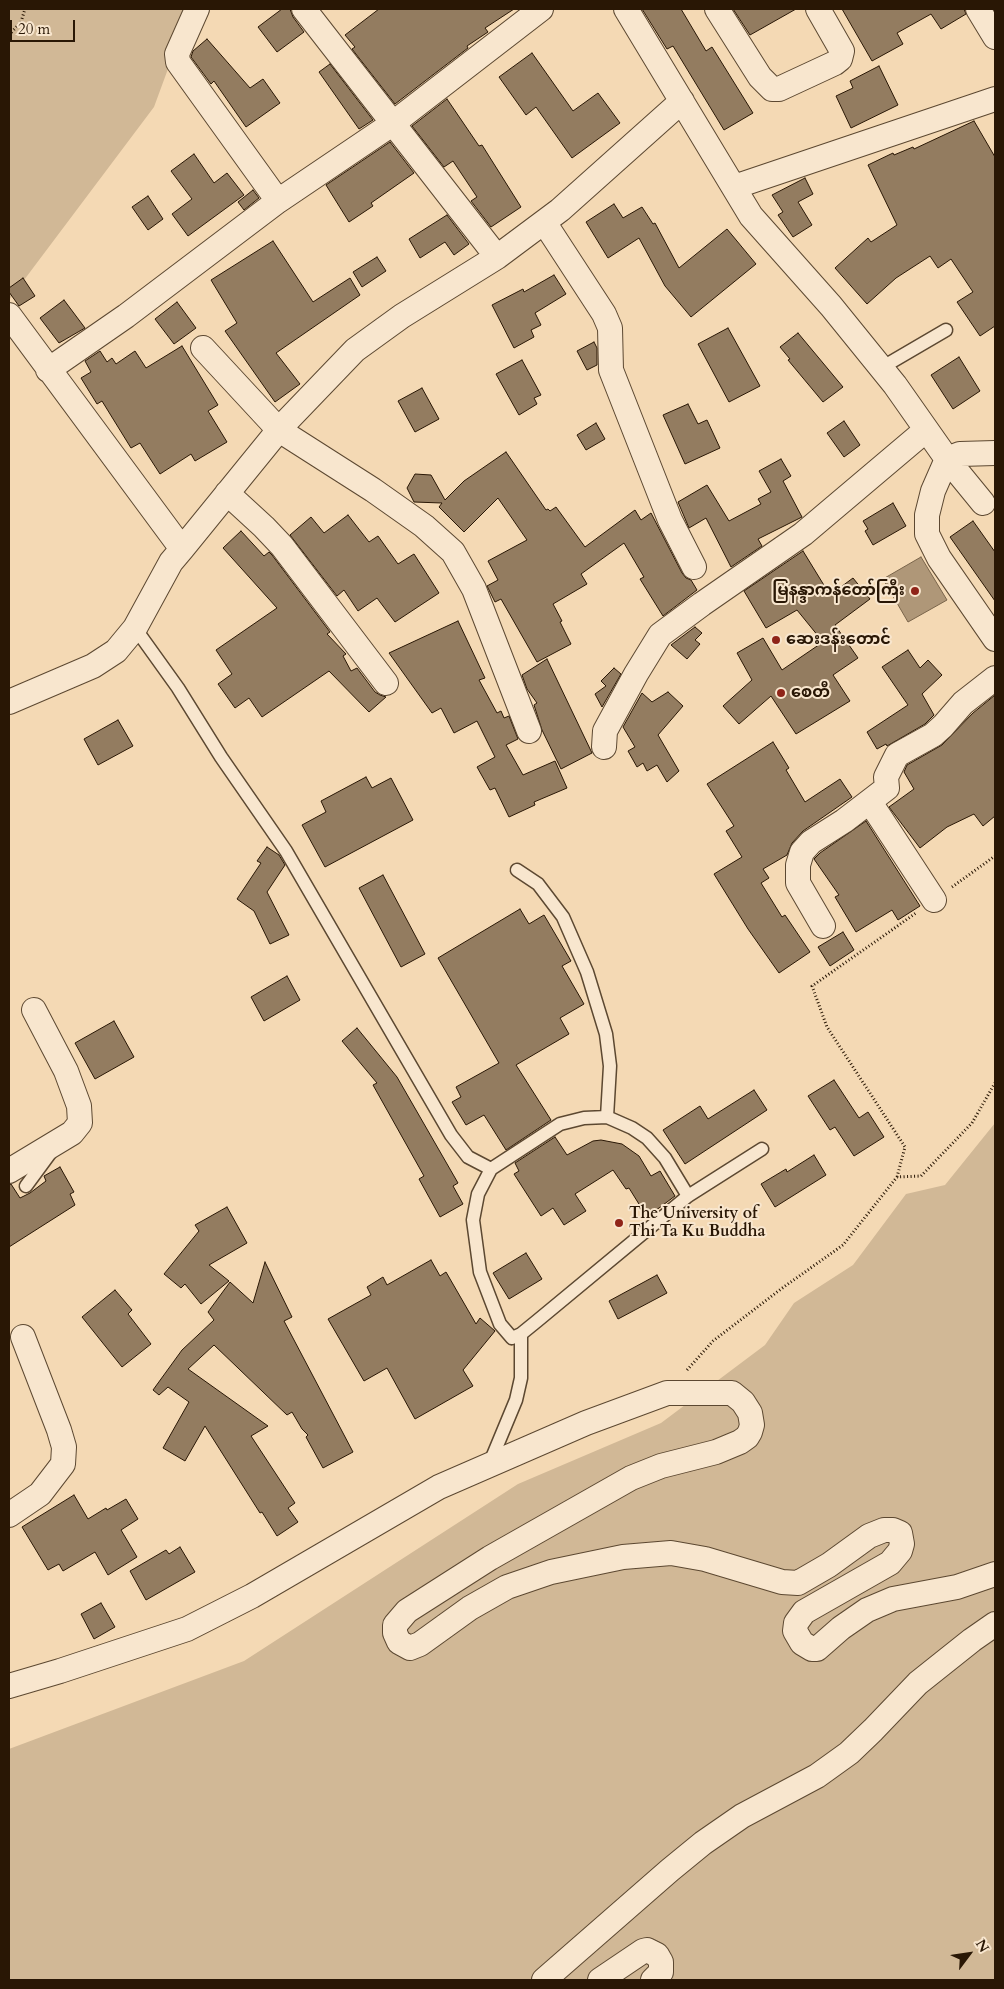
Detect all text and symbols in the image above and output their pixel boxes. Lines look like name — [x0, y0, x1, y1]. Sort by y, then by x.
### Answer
scale bar — [12, 10, 78, 42]
text: 20 m — [18, 19, 50, 39]
place label: မြနန္ဒာကန်တော်ကြီး — [772, 581, 905, 601]
marker: မြနန္ဒာကန်တော်ကြီး — [909, 585, 921, 597]
place label: ဆေးဒန်းတောင် — [786, 630, 891, 650]
marker: ဆေးဒန်းတောင် — [770, 634, 782, 646]
place label: စေတီ — [791, 683, 830, 703]
marker: စေတီ — [775, 687, 787, 699]
place label: The University of Thi Ta Ku Buddha — [629, 1204, 765, 1242]
marker: The University of Thi Ta Ku Buddha — [613, 1217, 625, 1229]
north arrow — [944, 1929, 994, 1979]
text: N — [971, 1936, 994, 1956]

